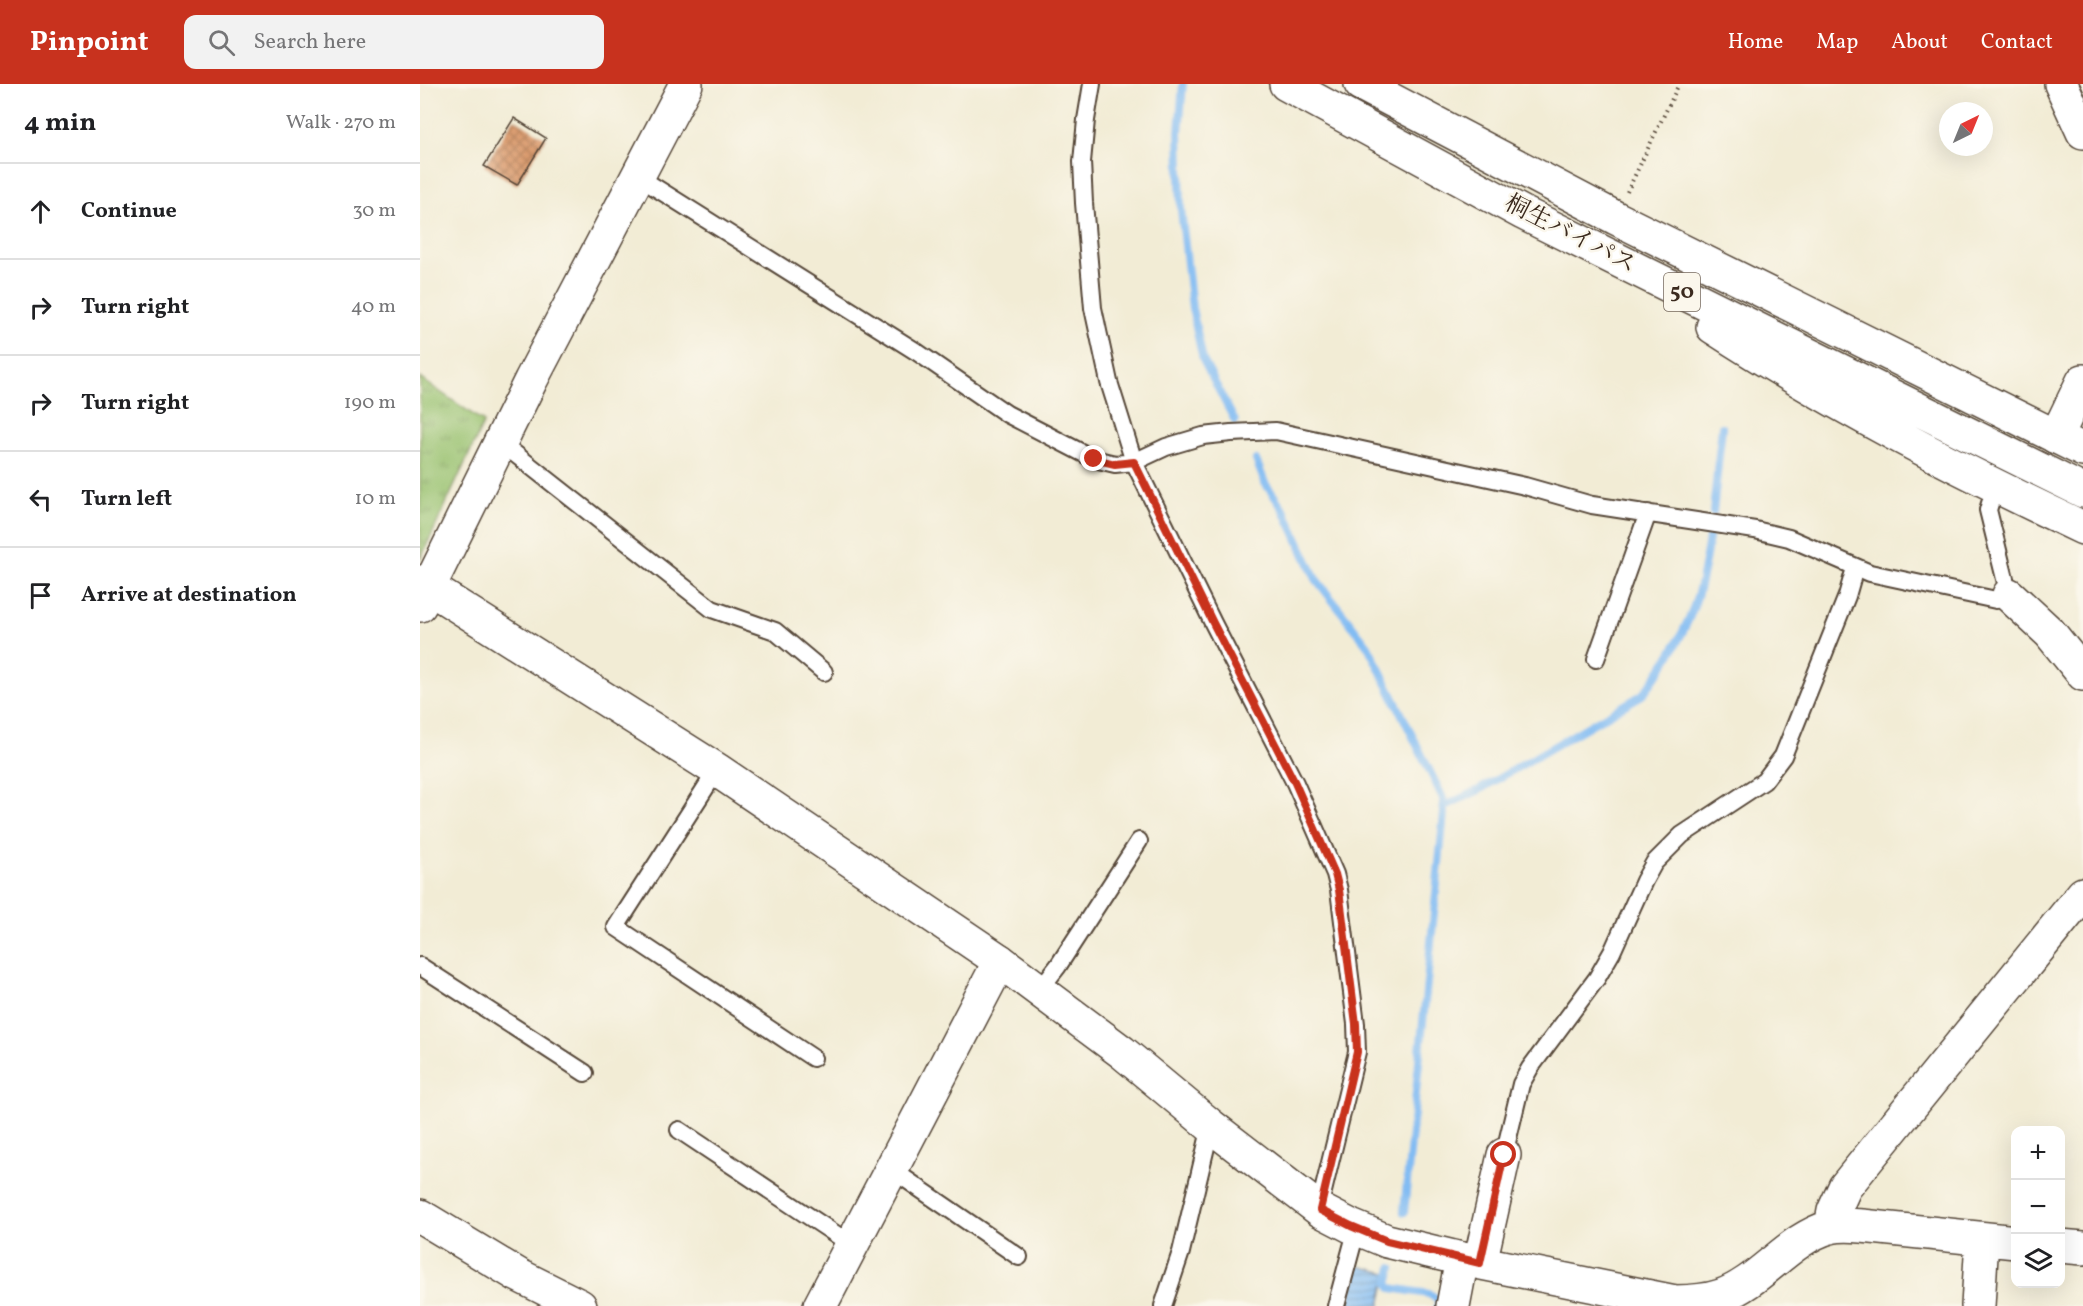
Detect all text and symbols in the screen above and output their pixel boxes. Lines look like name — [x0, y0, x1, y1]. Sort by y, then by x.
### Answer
search box — [184, 15, 604, 69]
text: Pinpoint — [30, 23, 148, 62]
icon: search — [205, 26, 238, 59]
text: Search here — [253, 27, 366, 58]
text: Home — [1728, 28, 1783, 57]
text: Map — [1816, 28, 1858, 57]
text: About — [1891, 28, 1948, 57]
text: Contact — [1981, 28, 2053, 57]
north arrow — [1939, 102, 1993, 156]
text: 4 min — [24, 105, 96, 141]
text: Walk · 270 m — [286, 109, 396, 137]
street label: 桐生バイパス — [1498, 187, 1642, 283]
icon: ahead — [24, 195, 57, 228]
text: Continue — [81, 196, 177, 227]
text: 30 m — [352, 197, 396, 225]
road number: 50 — [1664, 273, 1700, 311]
icon: right — [24, 291, 57, 324]
text: Turn right — [81, 292, 189, 323]
text: 40 m — [351, 293, 396, 321]
icon: right — [24, 387, 57, 420]
text: Turn right — [81, 388, 189, 419]
text: 190 m — [344, 389, 396, 417]
route end — [1080, 445, 1106, 471]
icon: left — [24, 483, 57, 516]
text: Turn left — [81, 484, 172, 515]
text: 10 m — [355, 485, 396, 513]
icon: arrive — [24, 579, 57, 612]
text: Arrive at destination — [81, 580, 297, 611]
map controls — [2011, 1126, 2065, 1288]
button: + — [2011, 1126, 2065, 1180]
route start — [1490, 1141, 1516, 1167]
button: − — [2011, 1180, 2065, 1234]
button: layers — [2011, 1234, 2065, 1288]

